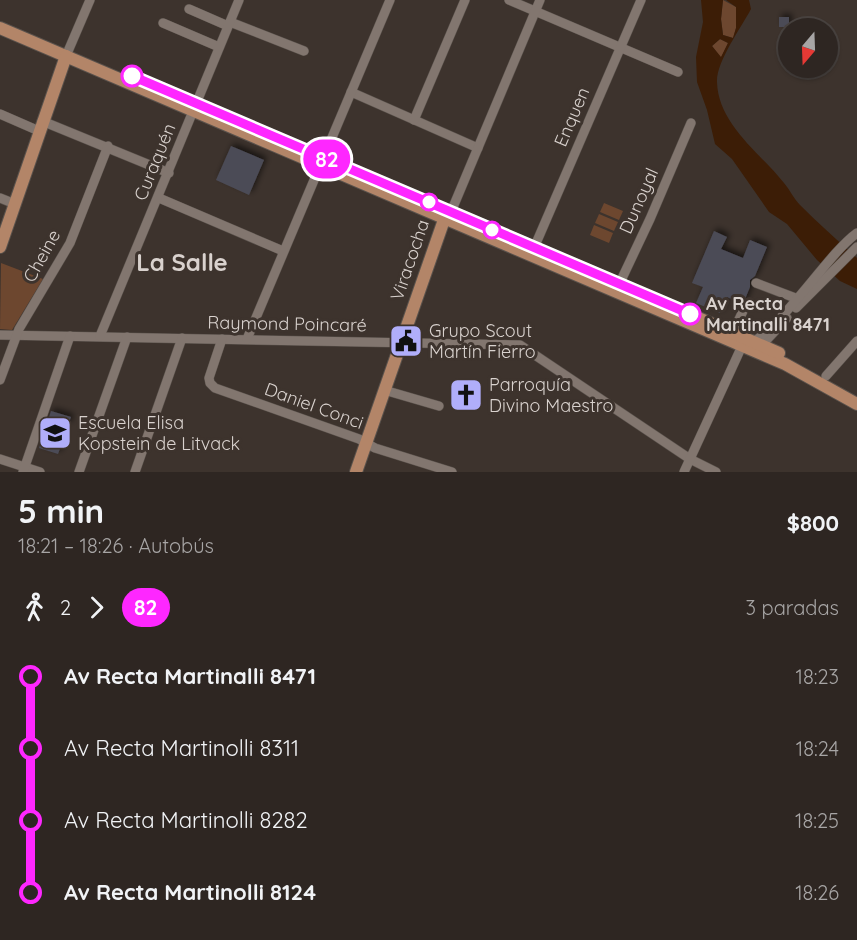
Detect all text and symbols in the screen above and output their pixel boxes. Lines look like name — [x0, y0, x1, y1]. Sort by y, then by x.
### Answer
north arrow — [778, 18, 838, 78]
map controls — [778, 18, 838, 78]
unlabelled marker — [121, 65, 143, 87]
street label: Enquen — [549, 84, 594, 150]
street label: Curaquén — [129, 120, 180, 204]
line badge: 82 — [300, 140, 354, 178]
text: 82 — [315, 146, 339, 172]
street label: Dunoyal — [614, 164, 663, 237]
unlabelled marker — [420, 193, 438, 211]
street label: Viracocha — [385, 216, 434, 303]
unlabelled marker — [483, 221, 501, 239]
street label: Cheine — [18, 225, 65, 286]
district label: La Salle — [136, 247, 228, 277]
place label: Av Recta Martinalli 8471 — [706, 292, 830, 336]
marker: Av Recta Martinalli 8471 — [679, 303, 701, 325]
street label: Raymond Poincaré — [207, 311, 367, 336]
place label: Grupo Scout Martín Fierro — [429, 319, 536, 363]
public building icon: Grupo Scout Martín Fierro — [388, 323, 424, 359]
place label: Parroquía Divino Maestro — [489, 373, 613, 417]
street label: Daniel Conci — [262, 377, 367, 434]
church icon: Parroquía Divino Maestro — [448, 377, 484, 413]
place label: Escuela Elisa Kopstein de Litvack — [78, 411, 240, 455]
school or university icon: Escuela Elisa Kopstein de Litvack — [37, 415, 73, 451]
text: 5 min — [18, 490, 104, 531]
text: $800 — [787, 509, 839, 537]
text: 18:21 – 18:26 · Autobús — [18, 533, 214, 558]
icon: walk — [18, 591, 51, 624]
icon: forward — [80, 591, 113, 624]
text: 82 — [134, 594, 158, 620]
text: 2 — [60, 595, 71, 620]
text: 3 paradas — [746, 595, 839, 620]
text: Av Recta Martinalli 8471 — [64, 662, 316, 690]
text: 18:23 — [796, 664, 839, 689]
text: Av Recta Martinolli 8311 — [64, 734, 299, 762]
text: 18:24 — [796, 736, 839, 761]
text: Av Recta Martinolli 8282 — [64, 806, 308, 834]
text: 18:25 — [795, 808, 839, 833]
text: Av Recta Martinolli 8124 — [64, 878, 316, 906]
text: 18:26 — [795, 880, 839, 905]

